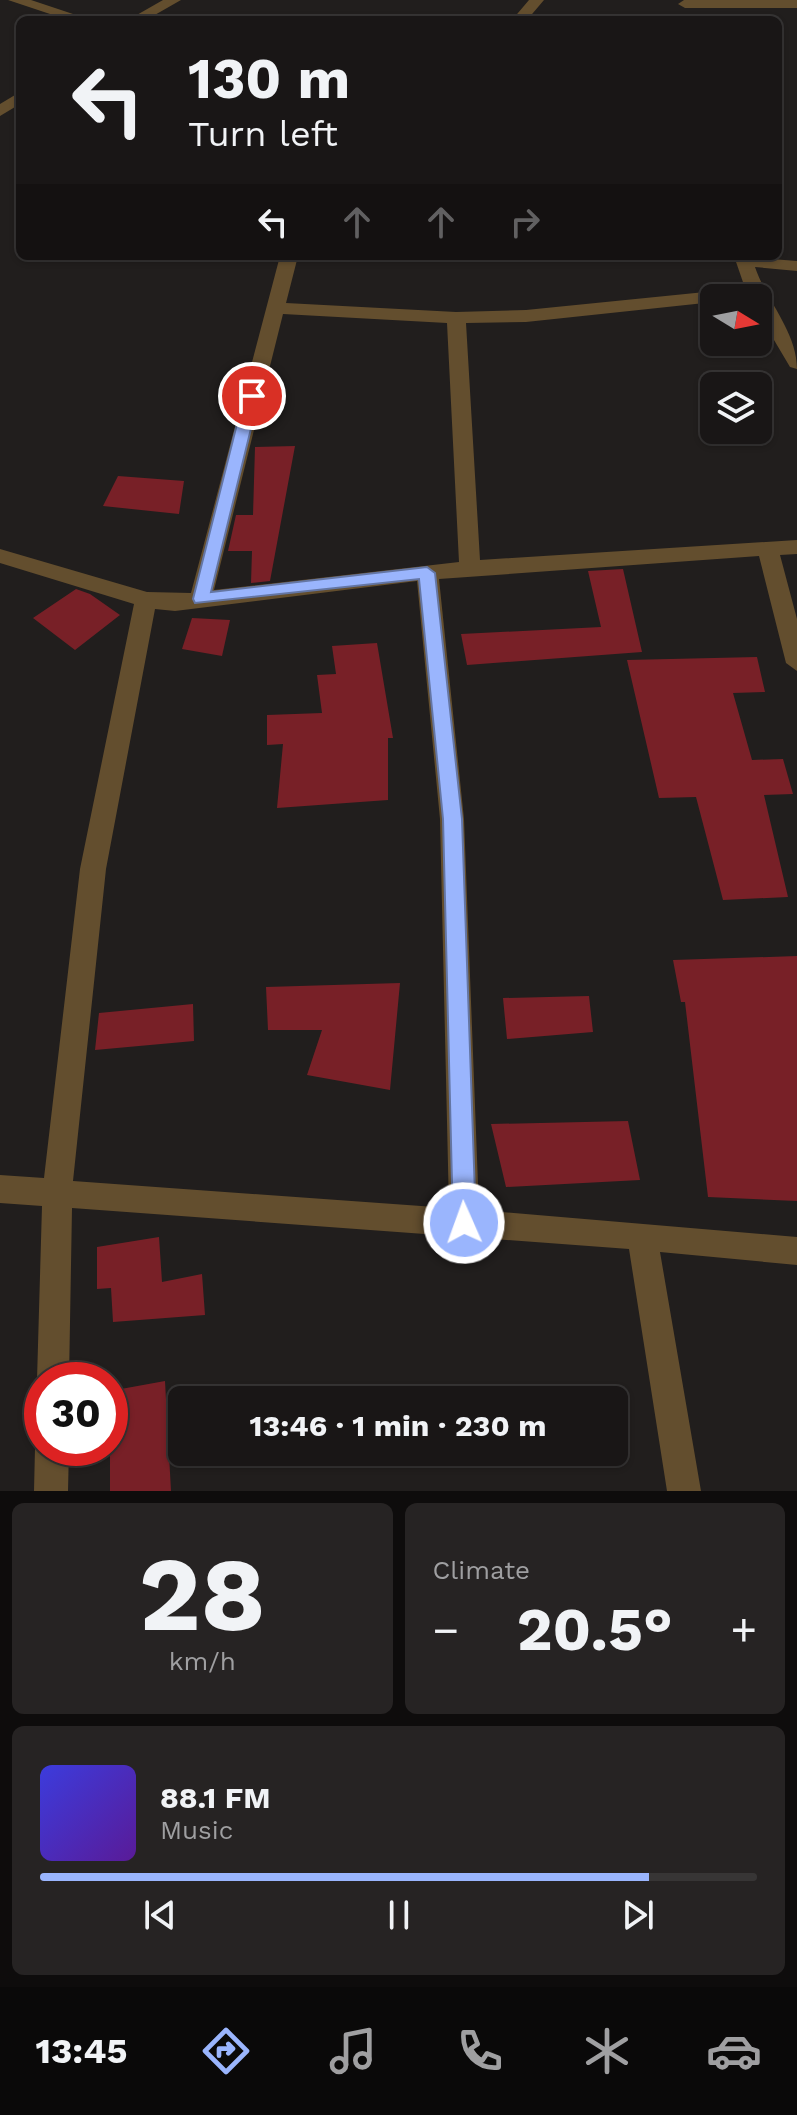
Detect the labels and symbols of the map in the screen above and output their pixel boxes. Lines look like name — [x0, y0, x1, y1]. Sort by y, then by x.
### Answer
north arrow — [700, 284, 772, 356]
pin — [218, 362, 286, 430]
position arrow — [422, 1181, 506, 1265]
speed limit sign: 30 — [24, 1362, 128, 1466]

